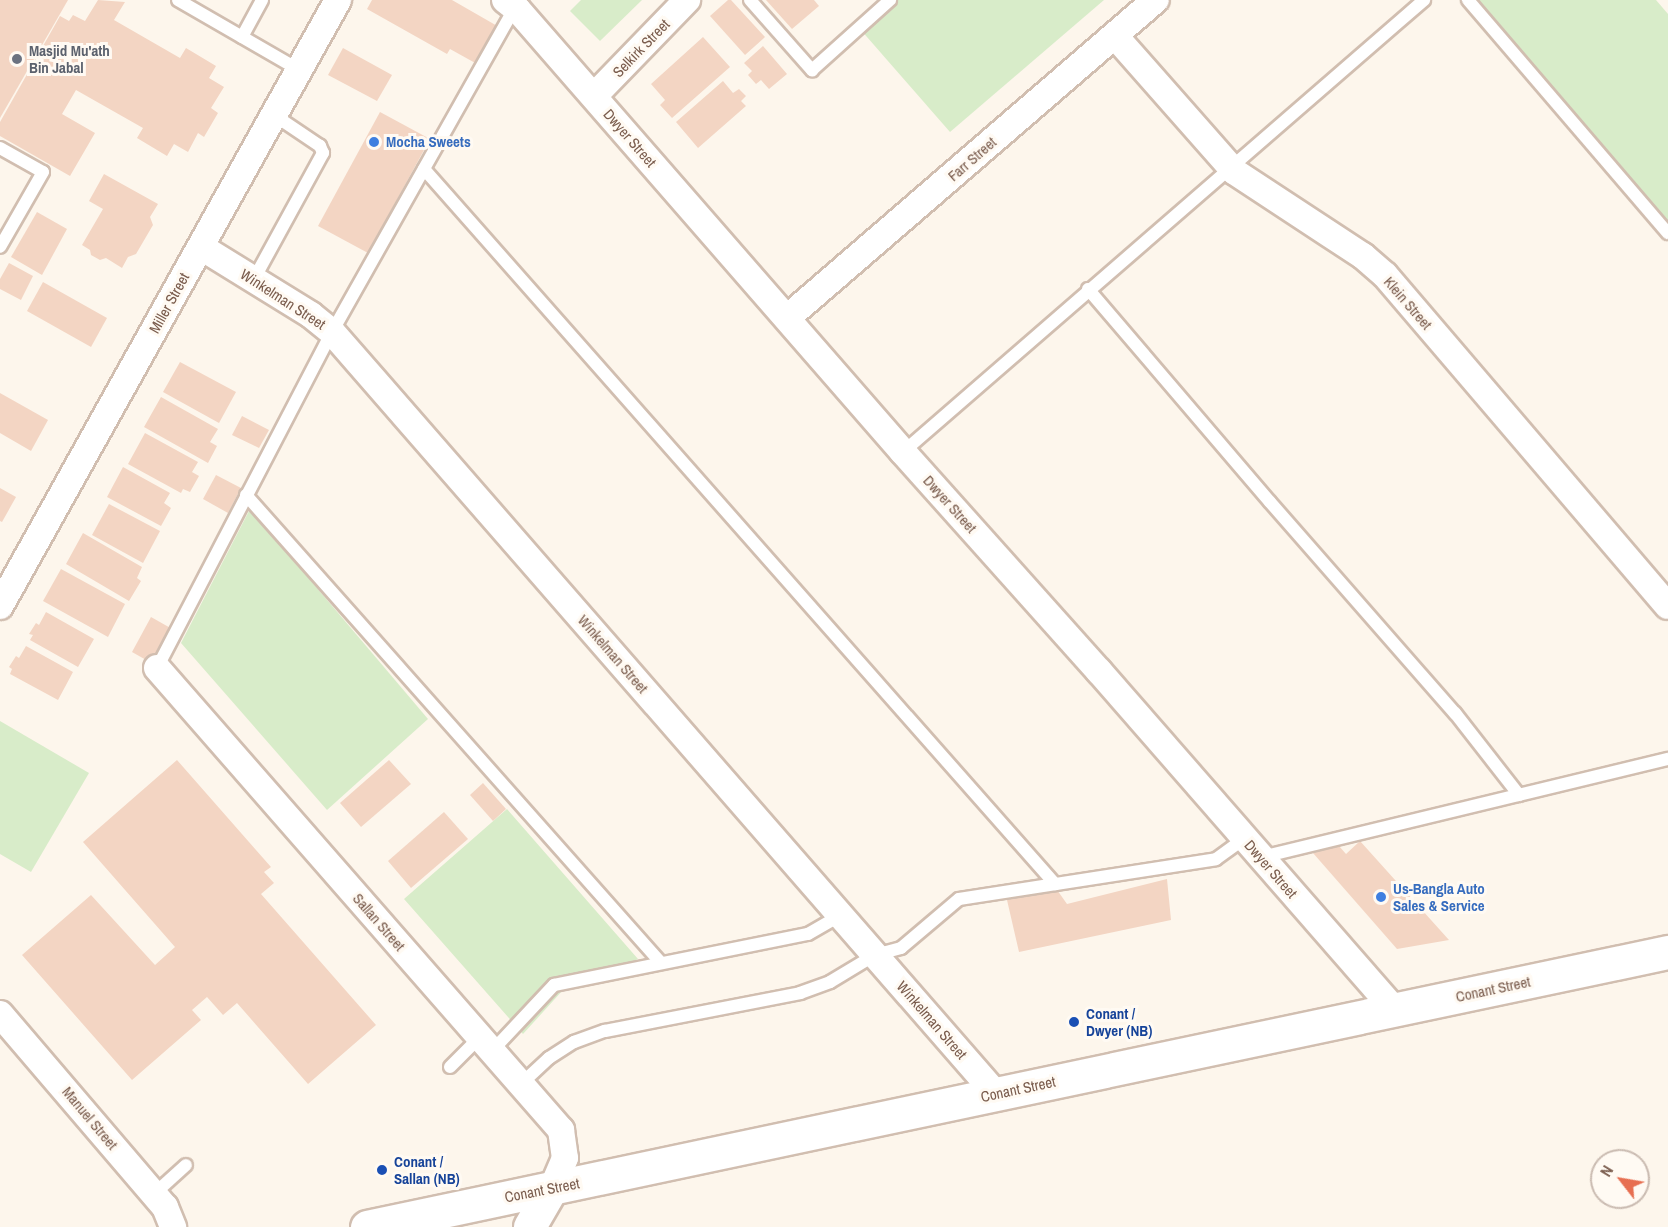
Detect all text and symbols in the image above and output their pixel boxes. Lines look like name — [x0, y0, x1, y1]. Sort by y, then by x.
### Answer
street label: Selkirk Street — [609, 15, 673, 81]
place label: Masjid Mu'ath Bin Jabal — [29, 41, 110, 76]
marker: Masjid Mu'ath Bin Jabal — [10, 52, 24, 66]
street label: Dwyer Street — [600, 105, 660, 171]
place label: Mocha Sweets — [386, 133, 471, 151]
street label: Farr Street — [944, 133, 1000, 185]
marker: Mocha Sweets — [367, 135, 381, 149]
street label: Winkelman Street — [237, 265, 329, 333]
street label: Miller Street — [145, 270, 193, 336]
street label: Klein Street — [1380, 273, 1436, 333]
street label: Dwyer Street — [920, 472, 980, 536]
street label: Winkelman Street — [574, 611, 652, 697]
street label: Dwyer Street — [1241, 836, 1301, 902]
place label: Us-Bangla Auto Sales & Service — [1393, 879, 1485, 914]
street label: Sallan Street — [349, 890, 409, 954]
marker: Us-Bangla Auto Sales & Service — [1374, 890, 1388, 904]
street label: Conant Street — [1454, 972, 1532, 1006]
street label: Winkelman Street — [893, 977, 971, 1063]
place label: Conant / Dwyer (NB) — [1086, 1004, 1152, 1039]
marker: Conant / Dwyer (NB) — [1067, 1015, 1081, 1029]
street label: Conant Street — [979, 1072, 1057, 1106]
street label: Manuel Street — [58, 1083, 122, 1153]
north arrow — [1590, 1149, 1650, 1209]
place label: Conant / Sallan (NB) — [394, 1152, 460, 1187]
text: N — [1594, 1161, 1618, 1180]
marker: Conant / Sallan (NB) — [375, 1163, 389, 1177]
street label: Conant Street — [503, 1174, 581, 1206]

